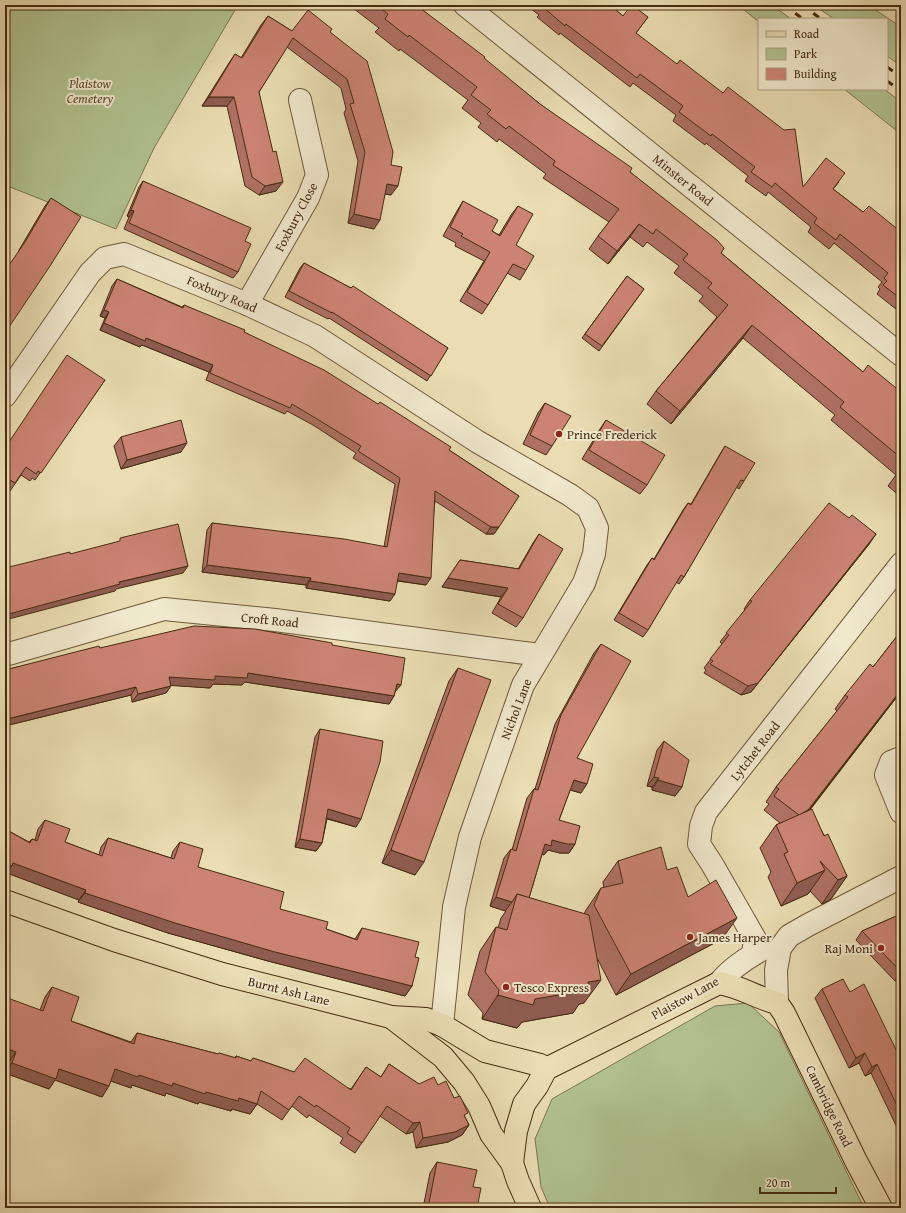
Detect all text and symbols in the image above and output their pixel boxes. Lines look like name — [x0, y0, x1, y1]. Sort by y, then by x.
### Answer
legend — [758, 18, 888, 90]
text: Road — [794, 25, 820, 42]
text: Park — [794, 45, 818, 62]
text: Building — [794, 65, 837, 82]
park label: Plaistow Cemetery — [67, 74, 113, 108]
street label: Minster Road — [649, 150, 717, 210]
street label: Foxbury Close — [270, 179, 322, 255]
street label: Foxbury Road — [184, 271, 260, 317]
place label: Prince Frederick — [567, 425, 657, 444]
marker: Prince Frederick — [554, 429, 564, 439]
street label: Croft Road — [240, 608, 300, 632]
street label: Nichol Lane — [496, 676, 536, 742]
street label: Lytchet Road — [726, 717, 784, 785]
place label: James Harper — [696, 928, 772, 947]
marker: James Harper — [685, 932, 695, 942]
place label: Raj Moni — [825, 939, 873, 958]
marker: Raj Moni — [876, 943, 886, 953]
street label: Burnt Ash Lane — [246, 972, 332, 1010]
street label: Plaistow Lane — [648, 972, 722, 1024]
place label: Tesco Express — [514, 978, 589, 997]
marker: Tesco Express — [501, 982, 511, 992]
street label: Cambridge Road — [801, 1062, 857, 1150]
scale bar — [760, 1169, 836, 1195]
text: 20 m — [766, 1174, 790, 1191]

